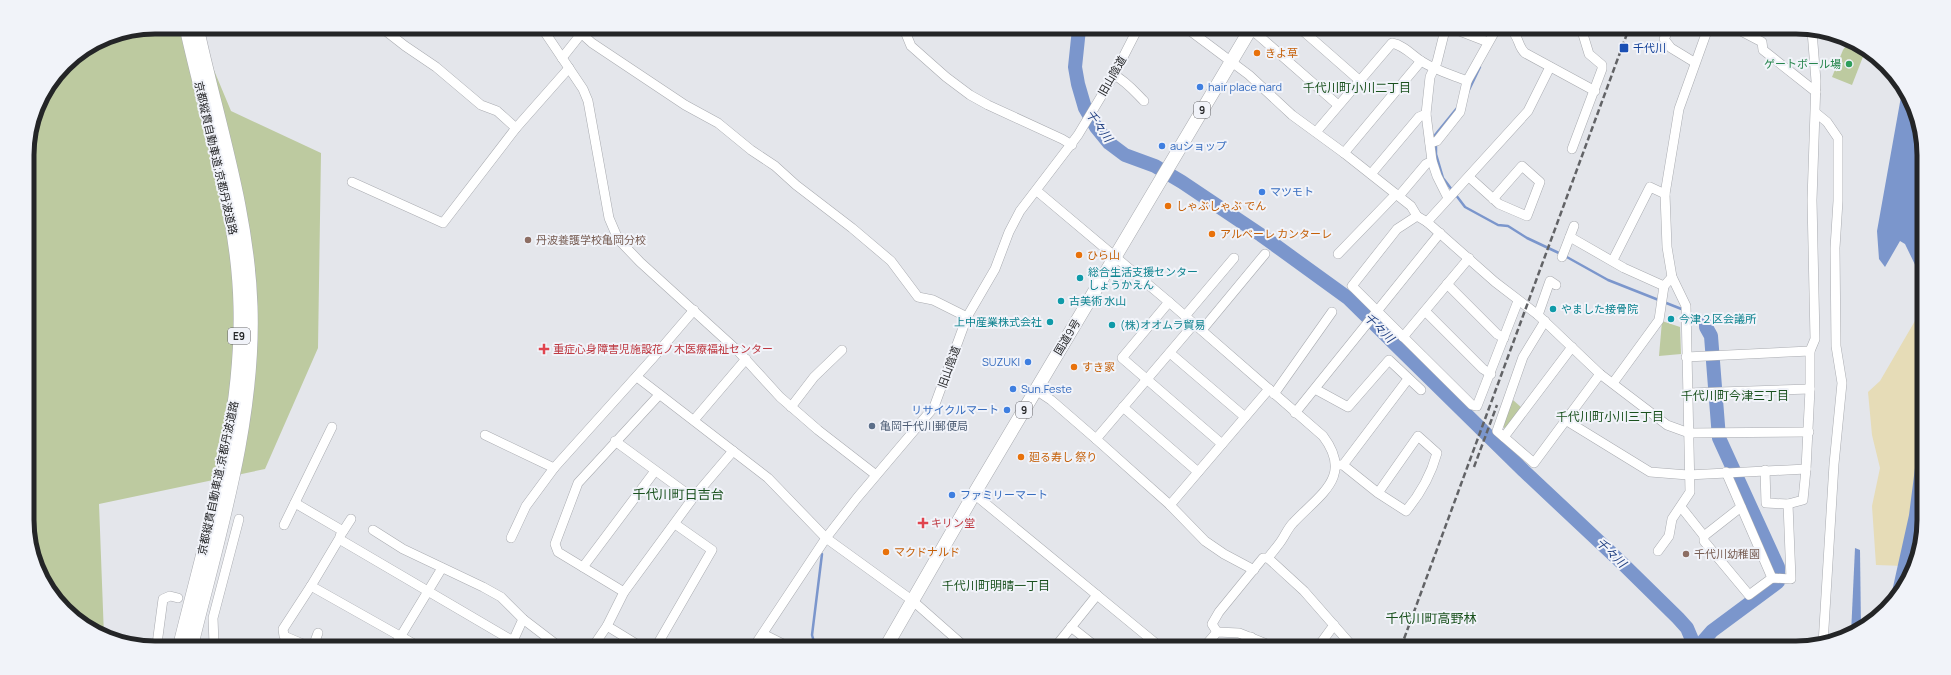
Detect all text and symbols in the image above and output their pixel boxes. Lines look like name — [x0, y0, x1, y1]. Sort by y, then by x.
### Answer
place label: 千代川 — [1633, 40, 1666, 55]
marker: 千代川 — [1618, 42, 1630, 54]
place label: きよ草 — [1265, 45, 1298, 60]
marker: きよ草 — [1252, 48, 1262, 58]
street label: 旧山陰道 — [1094, 53, 1129, 99]
place label: ゲートボール場 — [1764, 56, 1841, 71]
marker: ゲートボール場 — [1844, 59, 1854, 69]
place label: hair place nard — [1208, 79, 1282, 94]
district label: 千代川町小川二丁目 — [1303, 79, 1411, 96]
street label: 京都縦貫自動車道;京都丹波道路 — [191, 80, 241, 236]
marker: hair place nard — [1195, 82, 1205, 92]
road number: 9 — [1194, 102, 1210, 118]
water label: 千々川 — [1082, 106, 1118, 147]
place label: auショップ — [1170, 138, 1227, 153]
marker: auショップ — [1157, 141, 1167, 151]
place label: マツモト — [1270, 184, 1314, 199]
marker: マツモト — [1257, 187, 1267, 197]
place label: しゃぶしゃぶ でん — [1176, 198, 1266, 213]
marker: しゃぶしゃぶ でん — [1163, 201, 1173, 211]
place label: アルベーレ カンターレ — [1220, 226, 1332, 241]
marker: アルベーレ カンターレ — [1207, 229, 1217, 239]
place label: 丹波養護学校亀岡分校 — [536, 232, 646, 247]
marker: 丹波養護学校亀岡分校 — [523, 235, 533, 245]
place label: ひら山 — [1087, 247, 1120, 262]
marker: ひら山 — [1074, 250, 1084, 260]
place label: 総合生活支援センター しょうかえん — [1088, 264, 1198, 292]
marker: 総合生活支援センター しょうかえん — [1075, 273, 1085, 283]
place label: 古美術 水山 — [1069, 293, 1126, 308]
marker: 古美術 水山 — [1056, 296, 1066, 306]
place label: やました接骨院 — [1561, 301, 1638, 316]
marker: やました接骨院 — [1548, 304, 1558, 314]
water label: 千々川 — [1360, 309, 1400, 348]
place label: 今津２区会議所 — [1679, 311, 1757, 326]
place label: 上中産業株式会社 — [954, 314, 1042, 329]
marker: 今津２区会議所 — [1666, 314, 1676, 324]
street label: 国道9号 — [1050, 316, 1083, 358]
marker: 上中産業株式会社 — [1045, 317, 1055, 327]
place label: (株)オオムラ貿易 — [1120, 317, 1206, 332]
marker: (株)オオムラ貿易 — [1107, 320, 1117, 330]
road number: E9 — [228, 328, 250, 344]
place label: 重症心身障害児施設花ノ木医療福祉センター — [553, 341, 773, 356]
marker: 重症心身障害児施設花ノ木医療福祉センター — [538, 343, 550, 355]
street label: 旧山陰道 — [934, 344, 963, 390]
place label: SUZUKI — [982, 354, 1020, 369]
marker: SUZUKI — [1023, 357, 1033, 367]
place label: すき家 — [1082, 359, 1115, 374]
marker: すき家 — [1069, 362, 1079, 372]
place label: Sun.Feste — [1021, 381, 1072, 396]
marker: Sun.Feste — [1008, 384, 1018, 394]
district label: 千代川町今津三丁目 — [1681, 387, 1789, 404]
street label: 京都縦貫自動車道;京都丹波道路 — [194, 399, 241, 556]
place label: リサイクルマート — [912, 402, 999, 417]
road number: 9 — [1016, 402, 1032, 418]
marker: リサイクルマート — [1002, 405, 1012, 415]
district label: 千代川町小川三丁目 — [1556, 408, 1664, 425]
place label: 亀岡千代川郵便局 — [880, 418, 968, 433]
marker: 亀岡千代川郵便局 — [867, 421, 877, 431]
place label: 廻る寿し 祭り — [1029, 449, 1097, 464]
marker: 廻る寿し 祭り — [1016, 452, 1026, 462]
district label: 千代川町日吉台 — [632, 485, 724, 503]
place label: ファミリーマート — [960, 487, 1048, 502]
marker: ファミリーマート — [947, 490, 957, 500]
place label: キリン堂 — [931, 515, 975, 530]
marker: キリン堂 — [918, 518, 928, 528]
water label: 千々川 — [1592, 534, 1632, 573]
place label: マクドナルド — [894, 544, 960, 559]
place label: 千代川幼稚園 — [1694, 546, 1760, 561]
marker: マクドナルド — [881, 547, 891, 557]
marker: 千代川幼稚園 — [1681, 549, 1691, 559]
district label: 千代川町明晴一丁目 — [942, 577, 1050, 594]
district label: 千代川町高野林 — [1385, 609, 1477, 627]

